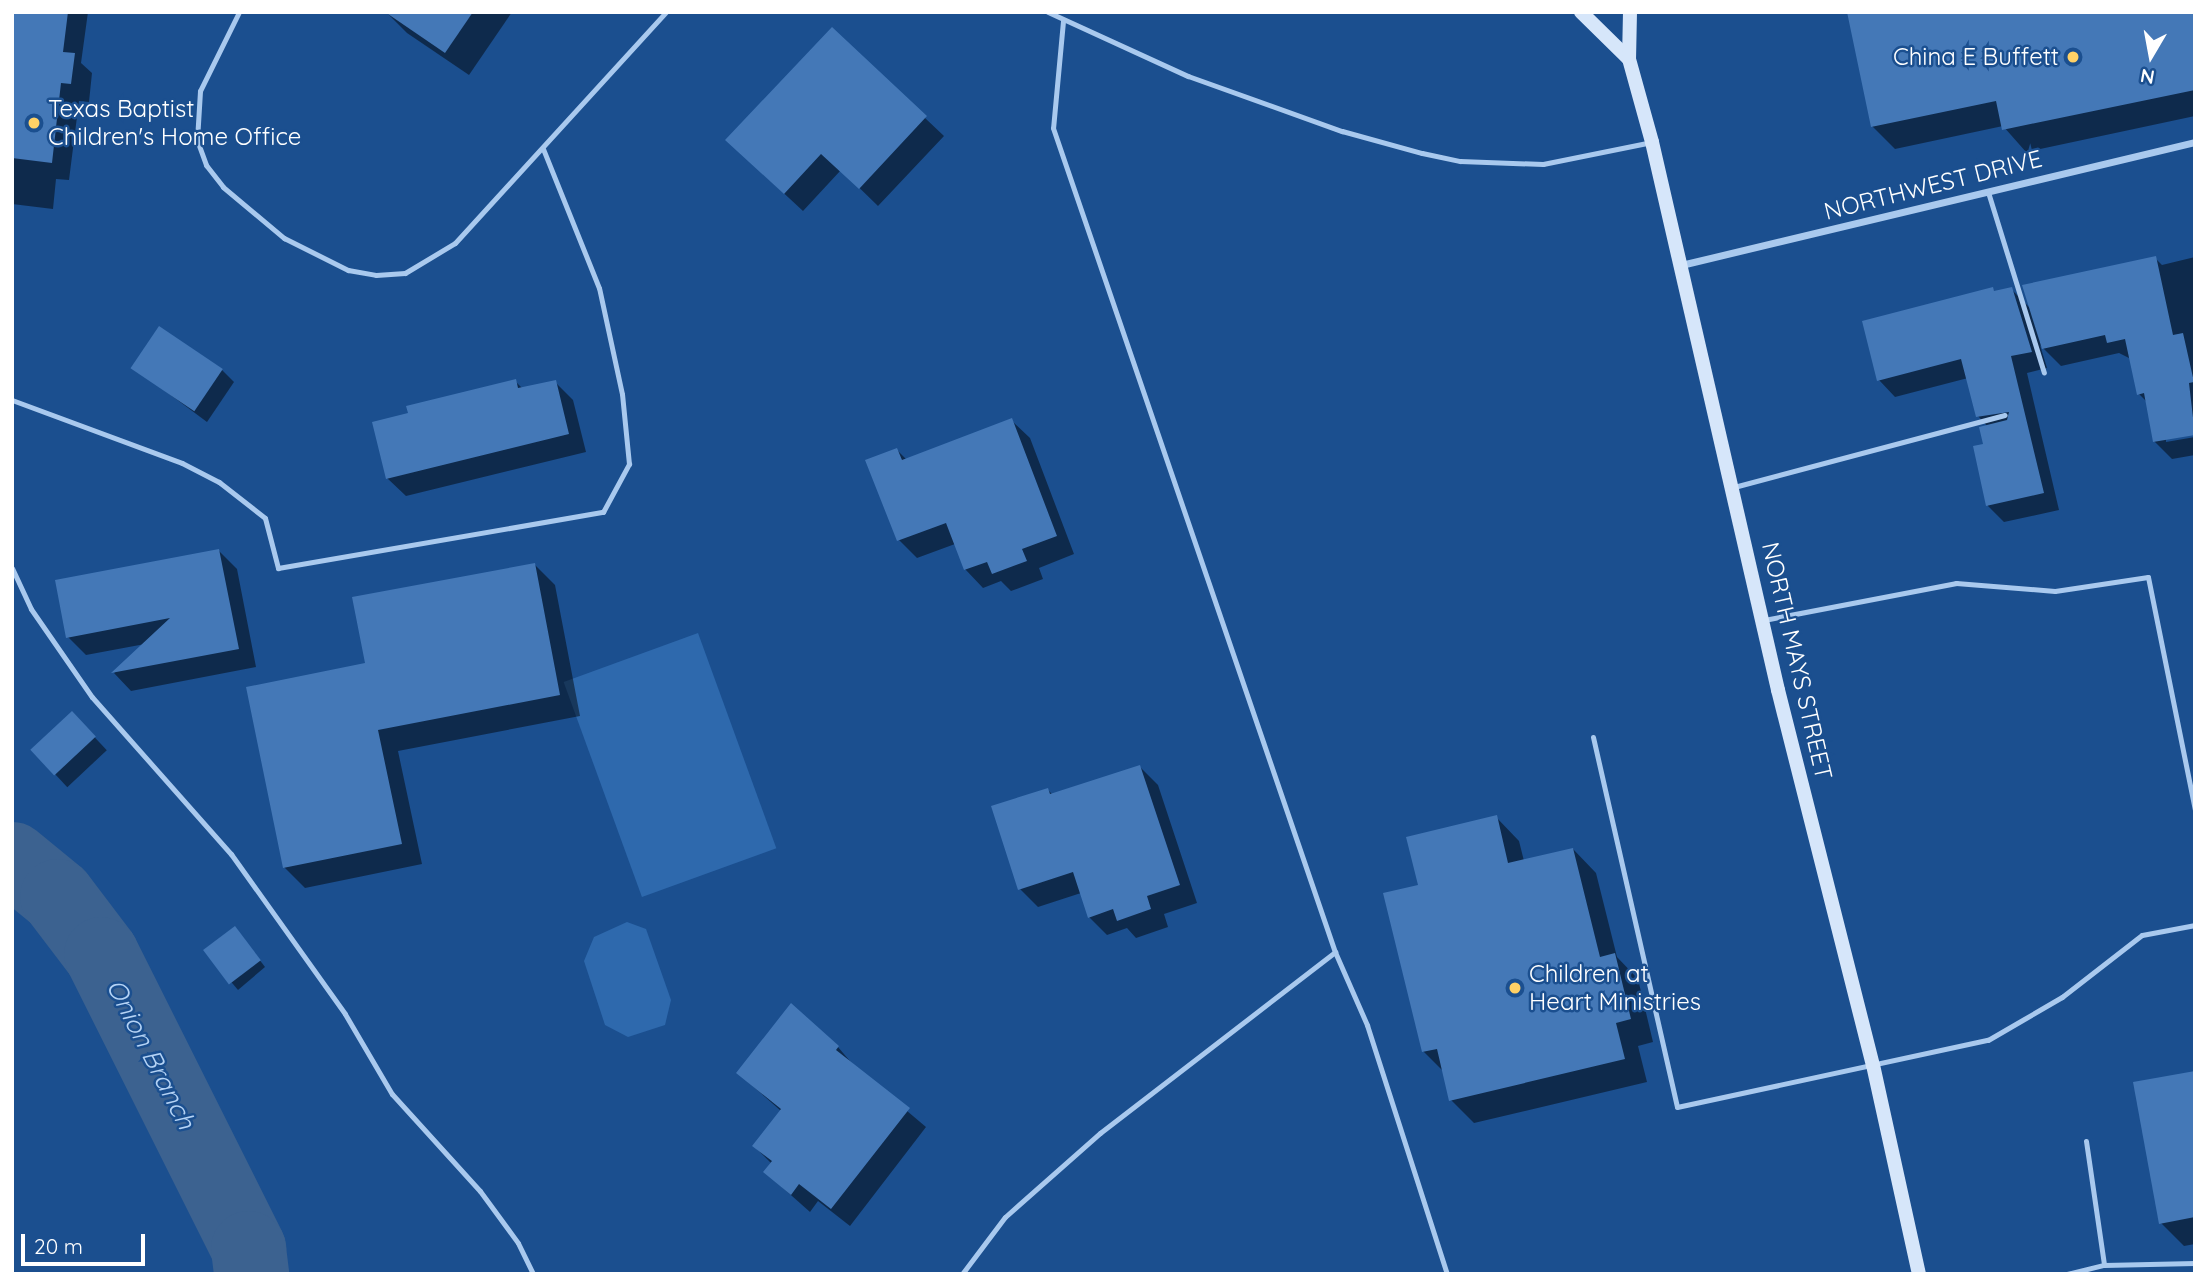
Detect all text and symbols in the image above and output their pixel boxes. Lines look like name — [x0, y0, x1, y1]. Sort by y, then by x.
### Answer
north arrow — [2116, 21, 2186, 91]
place label: China E Buffett — [1893, 43, 2059, 71]
marker: China E Buffett — [2065, 49, 2081, 65]
text: N — [2138, 64, 2156, 90]
place label: Texas Baptist Children's Home Office — [48, 95, 301, 151]
marker: Texas Baptist Children's Home Office — [26, 115, 42, 131]
street label: NORTHWEST DRIVE — [1821, 144, 2045, 226]
street label: NORTH MAYS STREET — [1756, 539, 1838, 783]
place label: Children at Heart Ministries — [1529, 960, 1701, 1016]
water label: Onion Branch — [100, 974, 202, 1134]
marker: Children at Heart Ministries — [1507, 980, 1523, 996]
scale bar — [24, 1220, 149, 1264]
text: 20 m — [34, 1233, 83, 1259]

